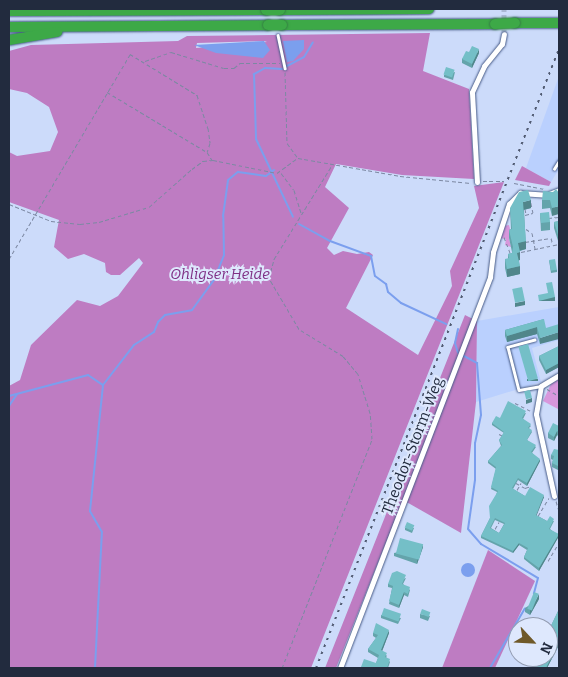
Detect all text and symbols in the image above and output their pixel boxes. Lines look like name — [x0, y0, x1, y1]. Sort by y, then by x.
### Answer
park label: Ohligser Heide — [170, 266, 270, 284]
street label: Theodor-Storm-Weg — [378, 375, 448, 517]
north arrow — [508, 617, 558, 667]
text: N — [536, 640, 556, 657]

